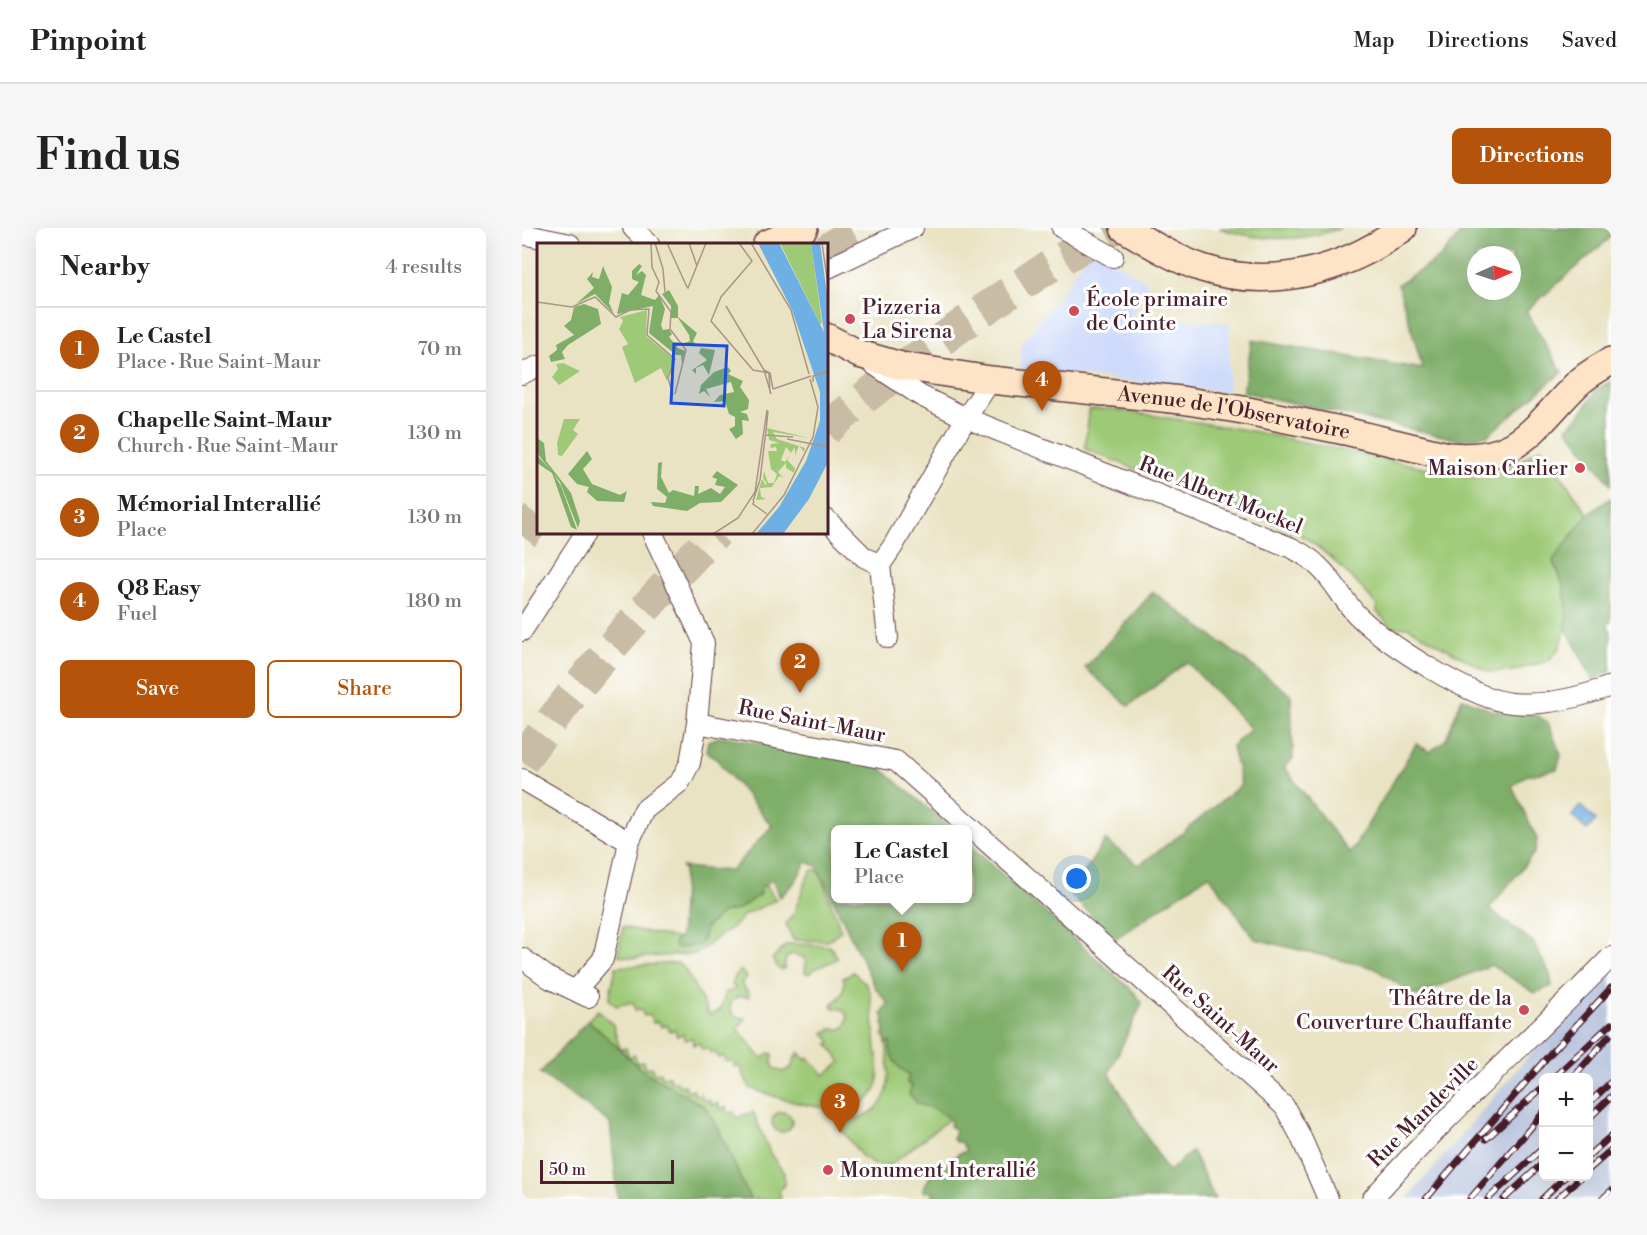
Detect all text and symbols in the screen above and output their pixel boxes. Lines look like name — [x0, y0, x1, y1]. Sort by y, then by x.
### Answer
text: Pinpoint — [30, 24, 146, 59]
text: Map — [1353, 28, 1395, 54]
text: Directions — [1428, 28, 1529, 54]
text: Saved — [1562, 28, 1617, 54]
button: Directions — [1452, 128, 1611, 184]
text: Find us — [36, 130, 180, 183]
inset map — [537, 243, 828, 534]
north arrow — [1467, 246, 1521, 300]
text: Nearby — [60, 251, 150, 283]
text: 4 results — [385, 255, 462, 280]
place label: École primaire de Cointe — [1086, 285, 1228, 337]
place label: Pizzeria La Sirena — [862, 295, 953, 345]
marker: École primaire de Cointe — [1067, 304, 1081, 318]
marker: Pizzeria La Sirena — [843, 312, 857, 326]
text: Le Castel — [117, 323, 211, 350]
text: 1 — [75, 337, 84, 362]
text: 70 m — [418, 337, 462, 362]
text: Place · Rue Saint-Maur — [117, 350, 321, 375]
pin: 4 — [1022, 362, 1062, 411]
street label: Avenue de l'Observatoire — [1115, 381, 1352, 446]
text: Chapelle Saint-Maur — [117, 407, 332, 434]
text: 2 — [73, 421, 86, 446]
text: 130 m — [407, 421, 462, 446]
text: Church · Rue Saint-Maur — [117, 434, 338, 459]
street label: Rue Albert Mockel — [1135, 451, 1306, 541]
place label: Maison Carlier — [1427, 456, 1568, 482]
marker: Maison Carlier — [1573, 461, 1587, 475]
text: Mémorial Interallié — [117, 491, 321, 518]
text: 3 — [73, 505, 86, 530]
text: 130 m — [407, 505, 462, 530]
text: Place — [117, 518, 167, 543]
text: Q8 Easy — [117, 575, 201, 602]
text: 4 — [73, 589, 86, 614]
text: 180 m — [407, 589, 462, 614]
text: Fuel — [117, 602, 157, 627]
pin: 2 — [780, 644, 820, 693]
button: Save — [60, 660, 255, 718]
button: Share — [267, 660, 462, 718]
street label: Rue Saint-Maur — [736, 695, 888, 749]
popup — [831, 825, 972, 903]
text: Le Castel — [854, 838, 949, 865]
your location — [1062, 864, 1091, 893]
text: Place — [854, 865, 904, 890]
pin: 1 — [882, 922, 922, 972]
street label: Rue Saint-Maur — [1156, 960, 1285, 1079]
place label: Théâtre de la Couverture Chauffante — [1296, 986, 1512, 1036]
marker: Théâtre de la Couverture Chauffante — [1517, 1003, 1531, 1017]
street label: Rue Mandeville — [1363, 1052, 1485, 1174]
map controls — [1539, 1073, 1593, 1181]
button: + — [1539, 1073, 1593, 1127]
pin: 3 — [820, 1084, 860, 1133]
button: − — [1539, 1127, 1593, 1181]
scale bar — [540, 1157, 674, 1184]
place label: Monument Interallié — [840, 1158, 1036, 1184]
text: 50 m — [549, 1160, 586, 1180]
marker: Monument Interallié — [821, 1163, 835, 1177]

